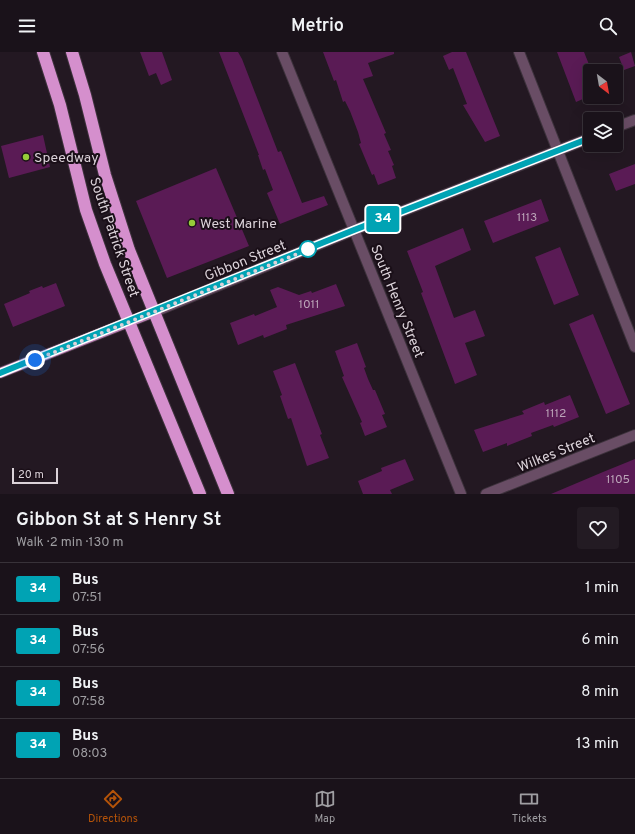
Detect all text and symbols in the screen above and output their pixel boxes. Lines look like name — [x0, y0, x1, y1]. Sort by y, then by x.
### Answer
icon: menu — [16, 15, 38, 37]
text: Metrio — [291, 15, 344, 38]
icon: search — [597, 15, 619, 37]
north arrow — [583, 64, 623, 104]
map controls — [583, 64, 623, 152]
button: layers — [583, 112, 623, 152]
place label: Speedway — [34, 150, 99, 167]
marker: Speedway — [21, 152, 31, 162]
street label: South Patrick Street — [85, 175, 142, 300]
line badge: 34 — [365, 206, 401, 232]
text: 34 — [374, 210, 392, 227]
house number: 1113 — [517, 210, 537, 226]
place label: West Marine — [200, 216, 277, 233]
marker: West Marine — [187, 218, 197, 228]
street label: Gibbon Street — [202, 237, 289, 285]
unlabelled marker — [299, 240, 317, 258]
street label: South Henry Street — [366, 243, 427, 361]
house number: 1011 — [298, 297, 320, 313]
your location — [25, 350, 45, 370]
house number: 1112 — [546, 406, 566, 422]
street label: Wilkes Street — [515, 430, 598, 477]
scale bar — [12, 466, 58, 485]
text: 20 m — [18, 468, 44, 482]
house number: 1105 — [606, 472, 630, 488]
button: heart — [577, 507, 619, 549]
text: Gibbon St at S Henry St — [16, 508, 221, 532]
text: Walk · 2 min · 130 m — [16, 535, 124, 551]
text: Bus — [72, 571, 99, 590]
text: 1 min — [585, 579, 619, 598]
text: 34 — [29, 580, 47, 597]
text: 07:51 — [72, 590, 102, 606]
text: Bus — [72, 623, 99, 642]
text: 6 min — [582, 631, 619, 650]
text: 34 — [29, 632, 47, 649]
text: 07:56 — [72, 642, 105, 658]
text: Bus — [72, 675, 99, 694]
text: 8 min — [581, 683, 619, 702]
text: 34 — [29, 684, 47, 701]
text: 07:58 — [72, 694, 105, 710]
text: Bus — [72, 727, 99, 746]
text: 13 min — [576, 735, 619, 754]
text: 34 — [29, 736, 47, 753]
text: 08:03 — [72, 746, 107, 762]
tab: Directions — [88, 788, 138, 826]
tab: Map — [314, 788, 336, 826]
tab: Tickets — [512, 788, 547, 826]

